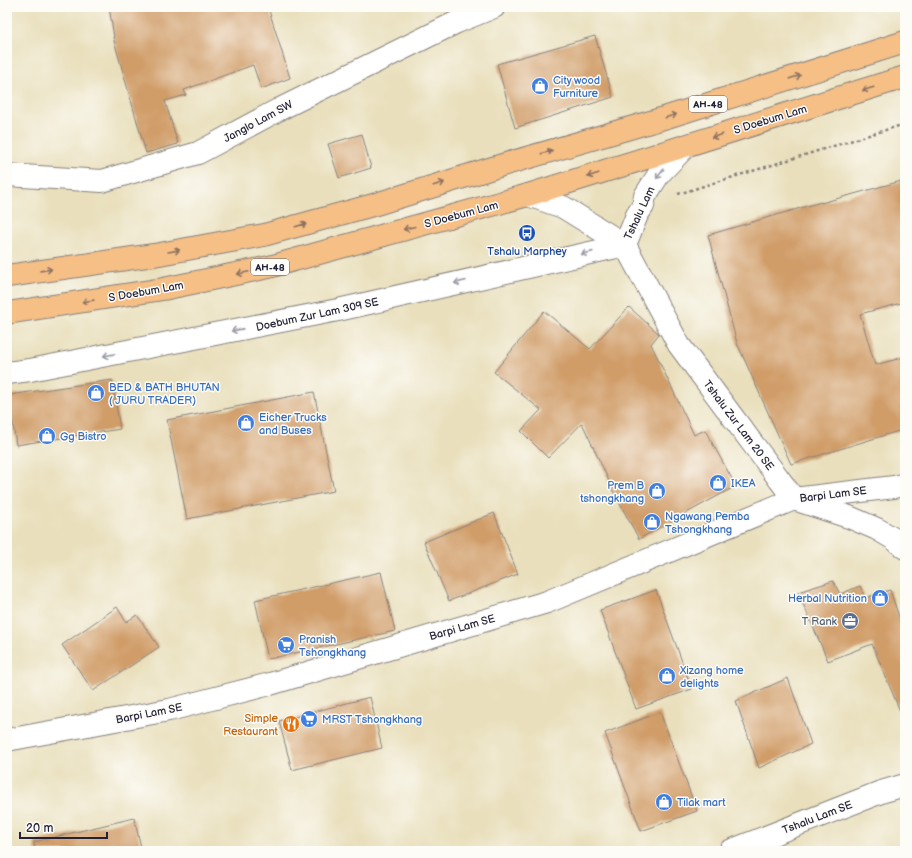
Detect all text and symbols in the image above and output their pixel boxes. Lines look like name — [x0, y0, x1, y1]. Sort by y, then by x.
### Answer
one-way arrow — [789, 73, 802, 80]
place label: City wood Furniture — [553, 74, 600, 100]
shop icon: City wood Furniture — [530, 76, 550, 96]
one-way arrow — [861, 86, 874, 93]
road number: AH-48 — [689, 96, 727, 112]
street label: Janglo Lam SW — [221, 98, 295, 145]
street label: S Doebum Lam — [732, 102, 808, 137]
one-way arrow — [665, 112, 678, 119]
one-way arrow — [711, 133, 724, 140]
one-way arrow — [540, 148, 553, 155]
one-way arrow — [655, 169, 664, 180]
one-way arrow — [587, 172, 600, 179]
one-way arrow — [433, 180, 446, 187]
street label: Tshalu Lam — [621, 185, 657, 242]
street label: S Doebum Lam — [423, 198, 499, 231]
one-way arrow — [295, 221, 308, 228]
bus stop icon: Tshalu Marphey — [517, 223, 537, 243]
one-way arrow — [403, 225, 416, 233]
place label: Tshalu Marphey — [487, 245, 567, 258]
one-way arrow — [167, 247, 180, 255]
one-way arrow — [580, 250, 593, 258]
road number: AH-48 — [251, 259, 289, 275]
one-way arrow — [39, 266, 52, 274]
one-way arrow — [237, 269, 250, 277]
street label: S Doebum Lam — [108, 279, 185, 304]
one-way arrow — [454, 279, 467, 287]
street label: Doebum Zur Lam 309 SE — [255, 295, 380, 334]
one-way arrow — [82, 297, 95, 305]
one-way arrow — [231, 326, 244, 334]
one-way arrow — [103, 351, 116, 359]
street label: Tshalu Zur Lam 20 SE — [700, 378, 777, 473]
place label: BED & BATH BHUTAN ( JURU TRADER) — [109, 381, 220, 407]
shop icon: BED & BATH BHUTAN ( JURU TRADER) — [86, 383, 106, 403]
place label: Eicher Trucks and Buses — [259, 411, 327, 437]
shop icon: Eicher Trucks and Buses — [236, 413, 256, 433]
shop icon: Gg Bistro — [37, 426, 57, 446]
place label: Gg Bistro — [60, 430, 107, 443]
shop icon: IKEA — [708, 473, 728, 493]
place label: IKEA — [731, 477, 756, 490]
place label: Prem B tshongkhang — [580, 479, 644, 505]
shop icon: Prem B tshongkhang — [647, 481, 667, 501]
street label: Barpi Lam SE — [799, 484, 867, 505]
place label: Ngawang Pemba Tshongkhang — [665, 510, 750, 536]
shop icon: Ngawang Pemba Tshongkhang — [642, 512, 662, 532]
shop icon: Herbal Nutrition — [870, 588, 890, 608]
place label: Herbal Nutrition — [788, 592, 867, 605]
office icon: T Rank — [840, 611, 860, 631]
street label: Barpi Lam SE — [428, 612, 496, 643]
place label: T Rank — [802, 615, 838, 628]
place label: Pranish Tshongkhang — [299, 633, 366, 659]
supermarket icon: Pranish Tshongkhang — [276, 635, 296, 655]
place label: Xizang home delights — [679, 664, 744, 690]
shop icon: Xizang home delights — [657, 666, 677, 686]
street label: Barpi Lam SE — [115, 701, 184, 726]
supermarket icon: MRST Tshongkhang — [299, 709, 319, 729]
place label: Simple Restaurant — [223, 712, 279, 738]
place label: MRST Tshongkhang — [322, 713, 422, 726]
restaurant icon: Simple Restaurant — [281, 714, 301, 734]
shop icon: Tilak mart — [654, 792, 674, 812]
place label: Tilak mart — [677, 796, 726, 809]
street label: Tshalu Lam SE — [780, 798, 854, 837]
scale bar — [20, 814, 107, 840]
text: 20 m — [26, 821, 53, 836]

